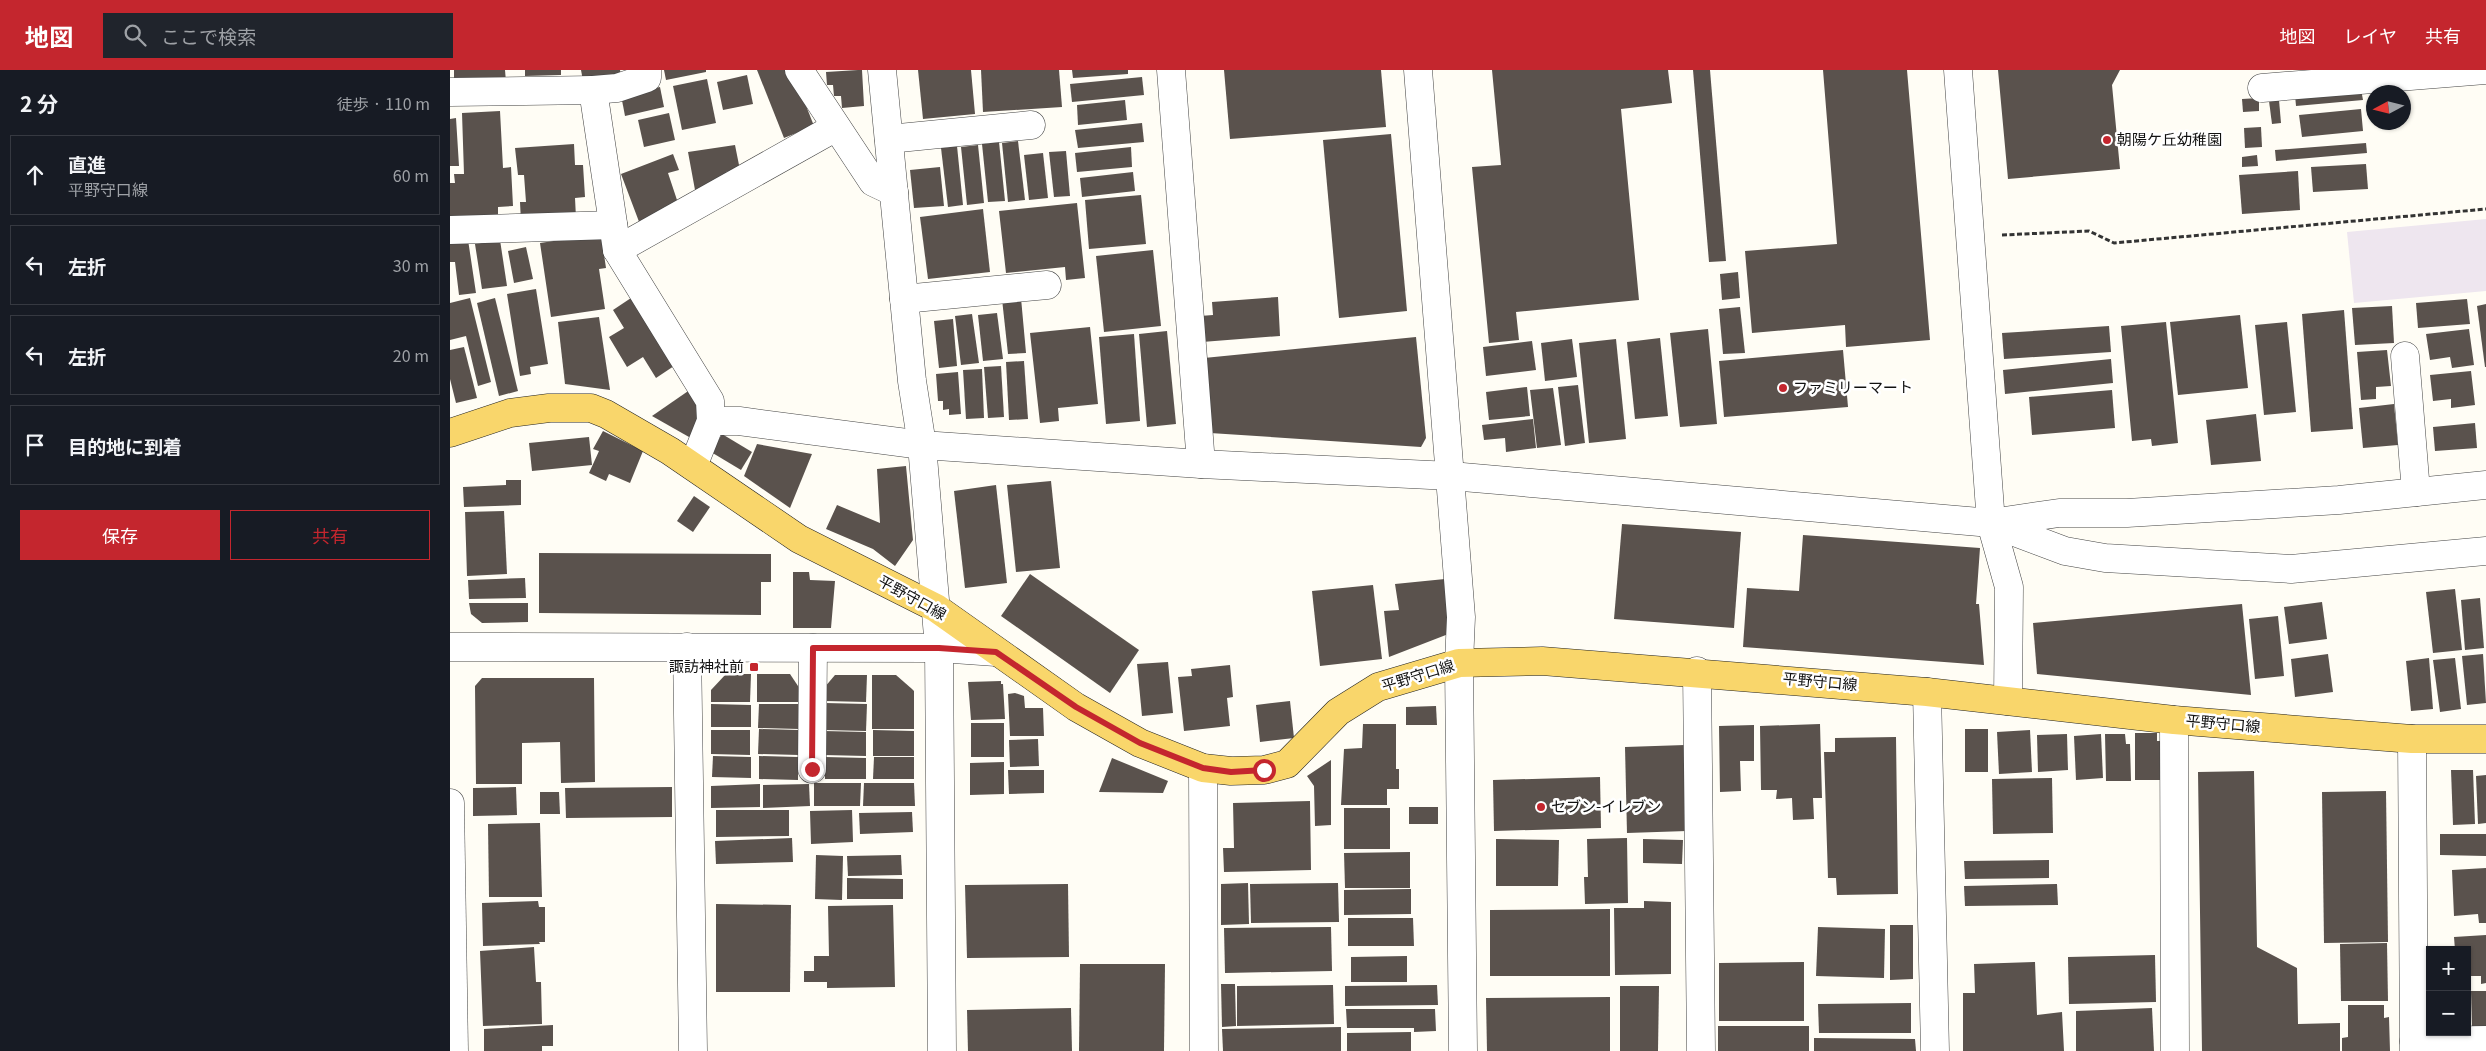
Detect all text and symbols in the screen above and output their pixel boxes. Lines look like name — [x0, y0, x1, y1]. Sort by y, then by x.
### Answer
search box — [103, 13, 453, 58]
text: 地図 — [25, 18, 73, 53]
icon: search — [121, 21, 149, 49]
text: ここで検索 — [161, 22, 256, 49]
text: 地図 — [2280, 22, 2316, 48]
text: レイヤ — [2344, 22, 2397, 48]
text: 共有 — [2425, 22, 2461, 48]
north arrow — [2366, 85, 2411, 130]
text: 2 分 — [20, 88, 58, 118]
text: 徒歩 · 110 m — [337, 91, 430, 115]
place label: 朝陽ケ丘幼稚園 — [2117, 128, 2222, 149]
marker: 朝陽ケ丘幼稚園 — [2101, 134, 2113, 146]
text: 直進 — [68, 150, 106, 177]
icon: ahead — [21, 161, 49, 189]
text: 60 m — [393, 163, 429, 187]
text: 平野守口線 — [68, 177, 148, 201]
icon: left — [21, 251, 49, 279]
text: 左折 — [68, 252, 106, 279]
text: 30 m — [393, 253, 429, 277]
icon: left — [21, 341, 49, 369]
text: 左折 — [68, 342, 106, 369]
text: 20 m — [393, 343, 429, 367]
place label: ファミリーマート — [1793, 376, 1913, 397]
marker: ファミリーマート — [1777, 382, 1789, 394]
icon: arrive — [21, 431, 49, 459]
text: 目的地に到着 — [68, 432, 182, 459]
button: 保存 — [20, 510, 220, 560]
button: 共有 — [230, 510, 430, 560]
street label: 平野守口線 — [875, 569, 951, 624]
street label: 平野守口線 — [1379, 654, 1457, 696]
place label: 諏訪神社前 — [669, 655, 744, 676]
marker: 諏訪神社前 — [748, 661, 760, 673]
street label: 平野守口線 — [1782, 667, 1858, 694]
street label: 平野守口線 — [2185, 709, 2261, 736]
route end — [801, 758, 824, 781]
route start — [1253, 759, 1276, 782]
place label: セブン-イレブン — [1551, 795, 1661, 816]
marker: セブン-イレブン — [1535, 801, 1547, 813]
map controls — [2426, 946, 2471, 1036]
button: + — [2426, 946, 2471, 991]
button: − — [2426, 991, 2471, 1036]

